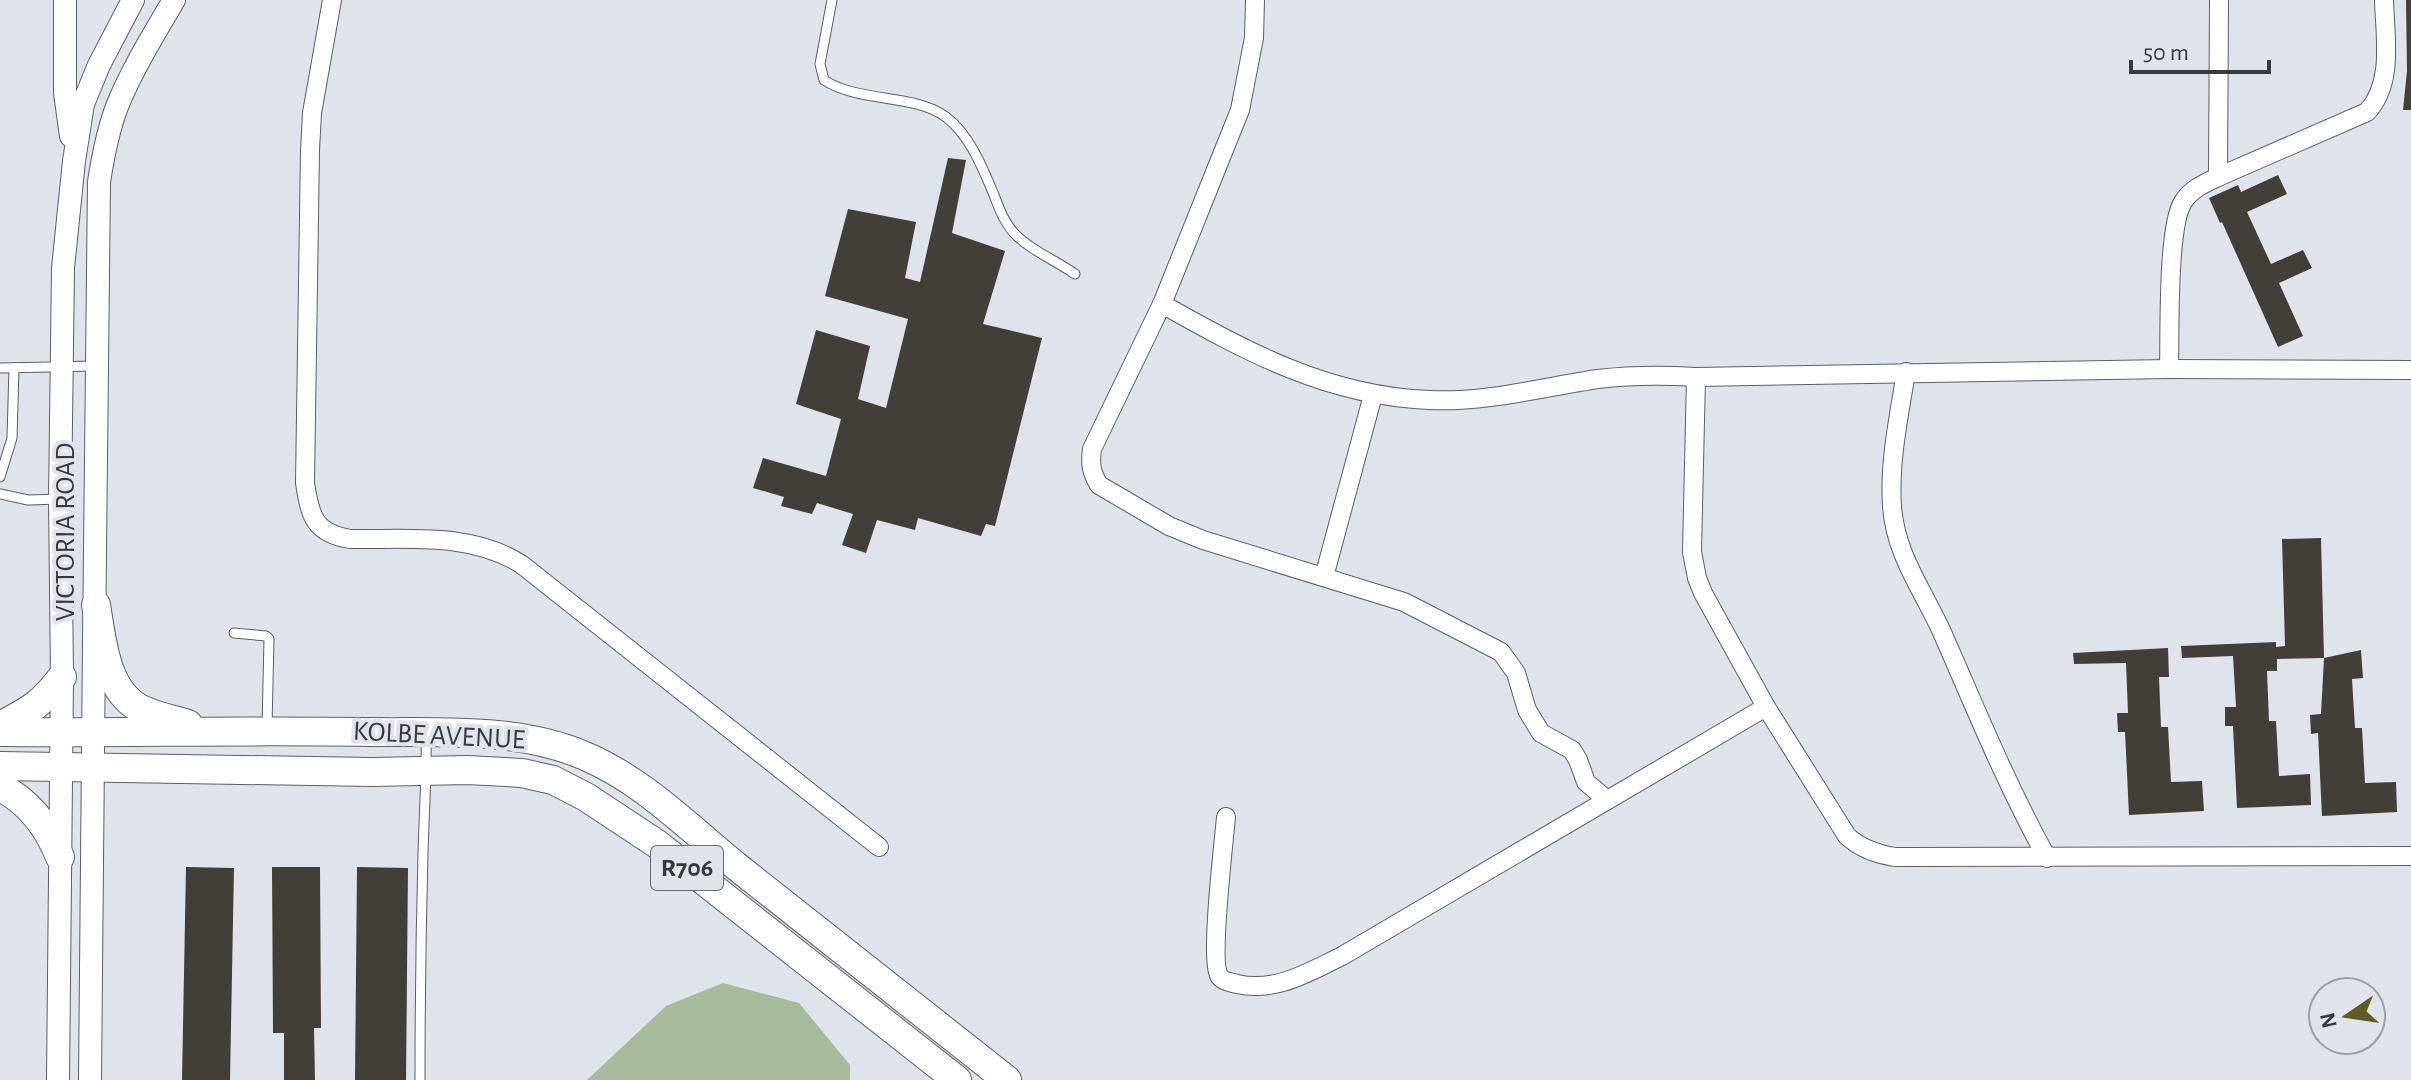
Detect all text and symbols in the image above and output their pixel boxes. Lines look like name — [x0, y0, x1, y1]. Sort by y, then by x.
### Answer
scale bar — [2131, 24, 2269, 74]
text: 50 m — [2143, 41, 2189, 65]
street label: VICTORIA ROAD — [52, 443, 80, 621]
street label: KOLBE AVENUE — [352, 718, 526, 754]
road number: R706 — [651, 846, 723, 890]
north arrow — [2307, 976, 2387, 1056]
text: N — [2316, 1010, 2341, 1030]

